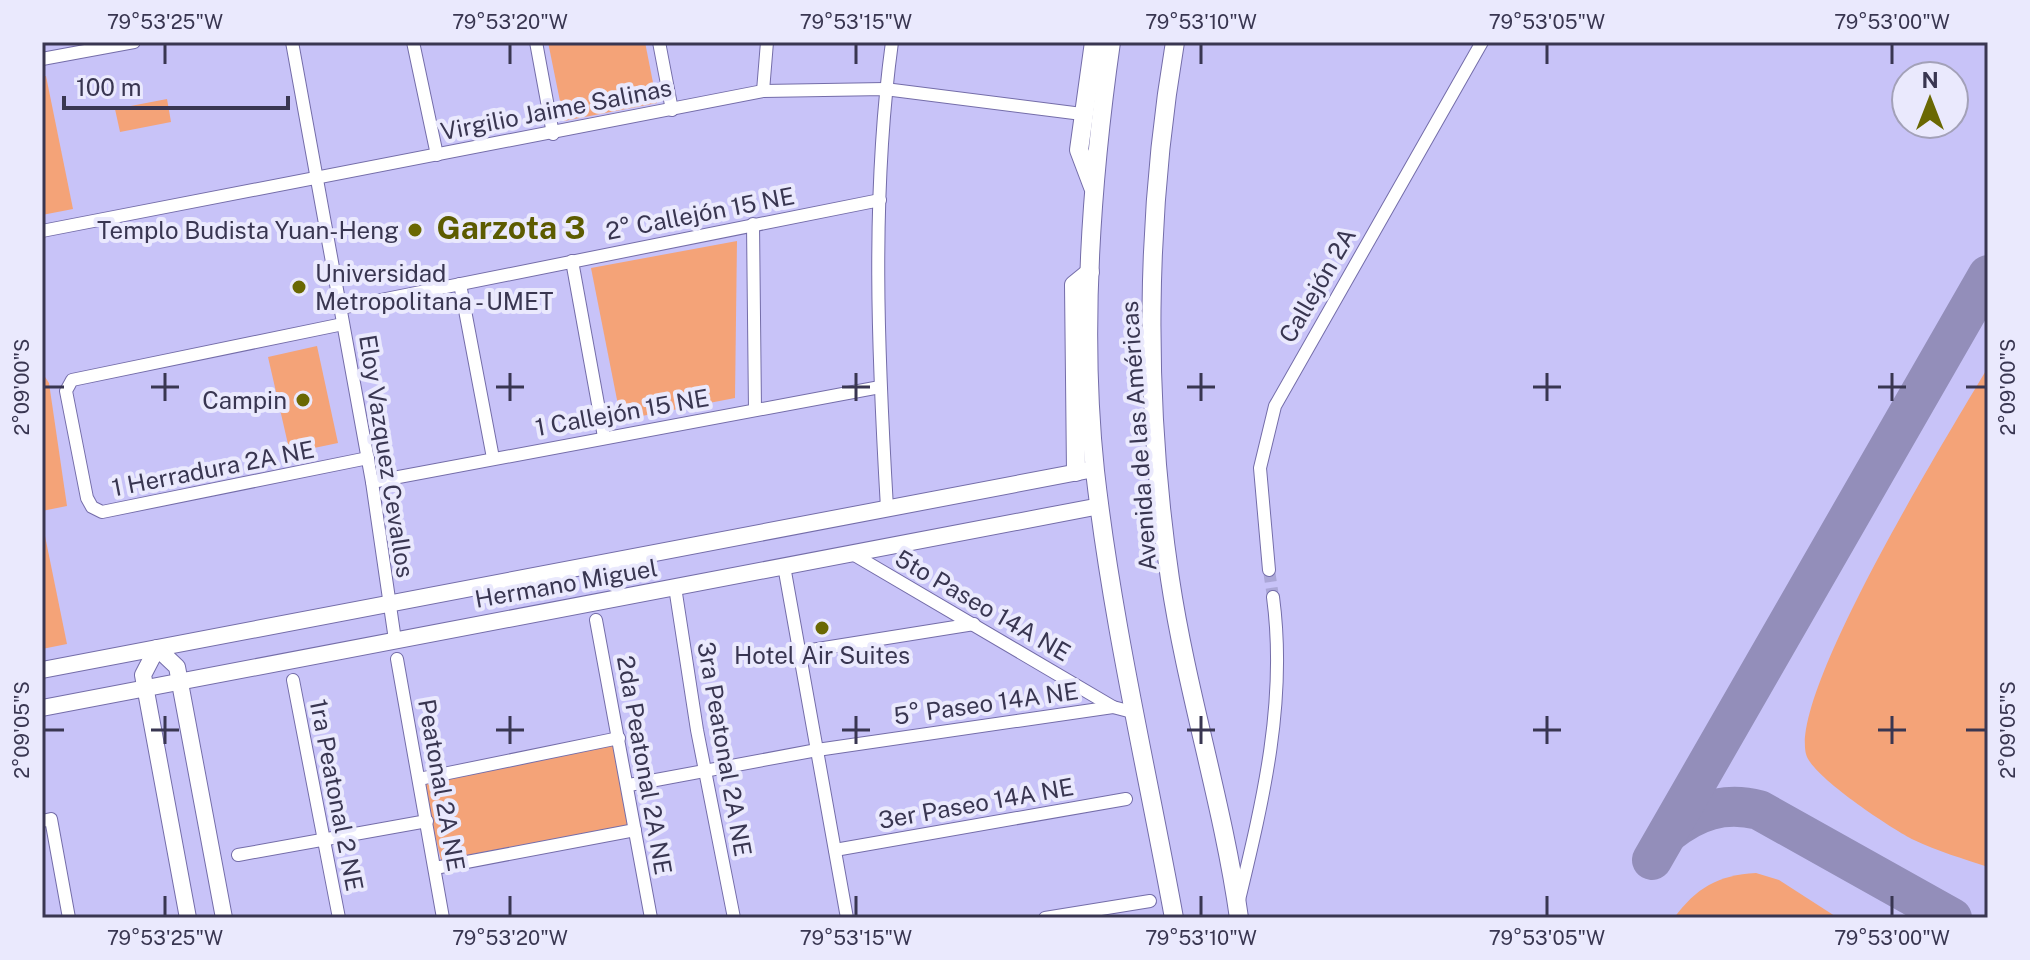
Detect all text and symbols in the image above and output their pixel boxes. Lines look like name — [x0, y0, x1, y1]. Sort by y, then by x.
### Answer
text: 79°53'25"W — [107, 10, 223, 34]
text: 79°53'20"W — [452, 10, 568, 34]
text: 79°53'15"W — [800, 10, 912, 34]
text: 79°53'10"W — [1145, 10, 1257, 34]
text: 79°53'05"W — [1489, 10, 1605, 34]
text: 79°53'00"W — [1834, 10, 1950, 34]
scale bar — [64, 60, 288, 110]
north arrow — [1890, 60, 1970, 140]
text: N — [1921, 67, 1939, 93]
text: 100 m — [76, 73, 142, 101]
street label: Virgilio Jaime Salinas — [438, 73, 674, 145]
street label: 2° Callejón 15 NE — [603, 181, 797, 245]
district label: Garzota 3 — [436, 209, 586, 246]
place label: Templo Budista Yuan-Heng — [97, 216, 399, 244]
marker: Templo Budista Yuan-Heng — [406, 221, 424, 239]
street label: Callejón 2A — [1273, 223, 1361, 347]
place label: Universidad Metropolitana - UMET — [315, 259, 554, 315]
marker: Universidad Metropolitana - UMET — [290, 278, 308, 296]
street label: Avenida de las Américas — [1115, 300, 1161, 572]
street label: Eloy Vazquez Cevallos — [354, 333, 420, 579]
text: 2°09'00"S — [10, 339, 34, 436]
text: 2°09'00"S — [1996, 339, 2020, 436]
street label: 1 Callejón 15 NE — [533, 383, 711, 441]
place label: Campin — [202, 386, 287, 414]
marker: Campin — [294, 391, 312, 409]
street label: 1 Herradura 2A NE — [109, 435, 317, 501]
street label: 5to Paseo 14A NE — [890, 543, 1076, 667]
street label: Hermano Miguel — [473, 553, 659, 613]
marker: Hotel Air Suites — [813, 619, 831, 637]
street label: 3ra Peatonal 2A NE — [692, 640, 758, 858]
place label: Hotel Air Suites — [734, 641, 910, 669]
street label: 2da Peatonal 2A NE — [612, 653, 678, 877]
street label: 5° Paseo 14A NE — [892, 676, 1080, 730]
text: 2°09'05"S — [10, 681, 34, 779]
text: 2°09'05"S — [1996, 681, 2020, 779]
street label: 1ra Peatonal 2 NE — [305, 697, 369, 893]
street label: Peatonal 2A NE — [413, 697, 471, 873]
street label: 3er Paseo 14A NE — [876, 772, 1076, 834]
text: 79°53'25"W — [107, 926, 223, 950]
text: 79°53'20"W — [452, 926, 568, 950]
text: 79°53'15"W — [800, 926, 912, 950]
text: 79°53'10"W — [1145, 926, 1257, 950]
text: 79°53'05"W — [1489, 926, 1605, 950]
text: 79°53'00"W — [1834, 926, 1950, 950]

